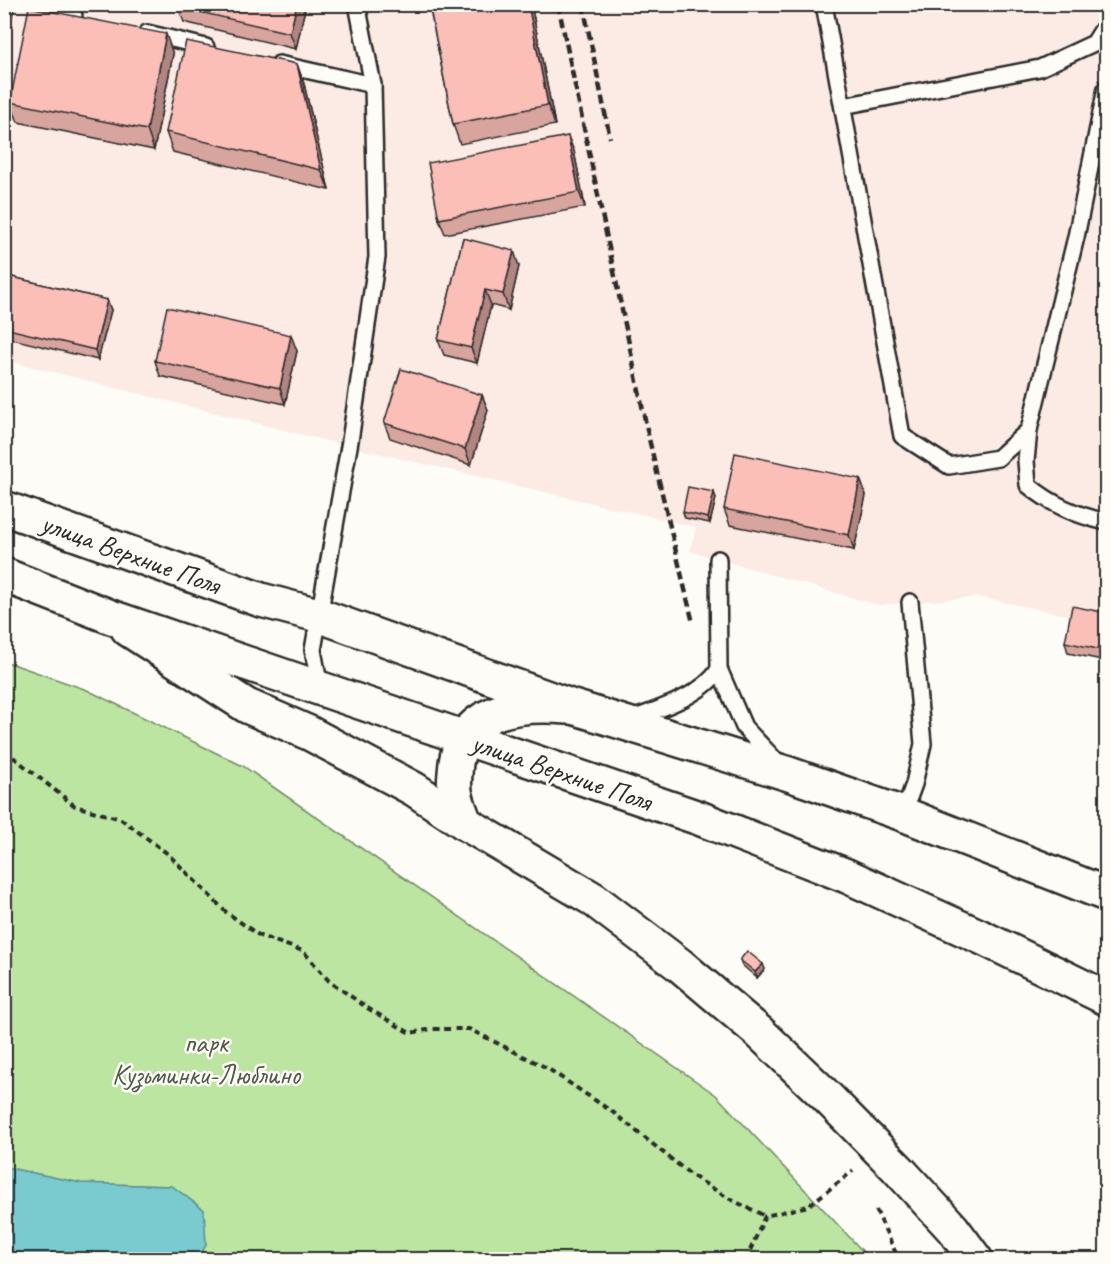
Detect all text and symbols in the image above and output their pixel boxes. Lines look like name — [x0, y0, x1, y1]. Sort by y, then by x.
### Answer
street label: улица Верхние Поля — [35, 504, 227, 603]
street label: улица Верхние Поля — [466, 724, 658, 819]
park label: парк Кузьминки-Люблино — [112, 1025, 302, 1093]

